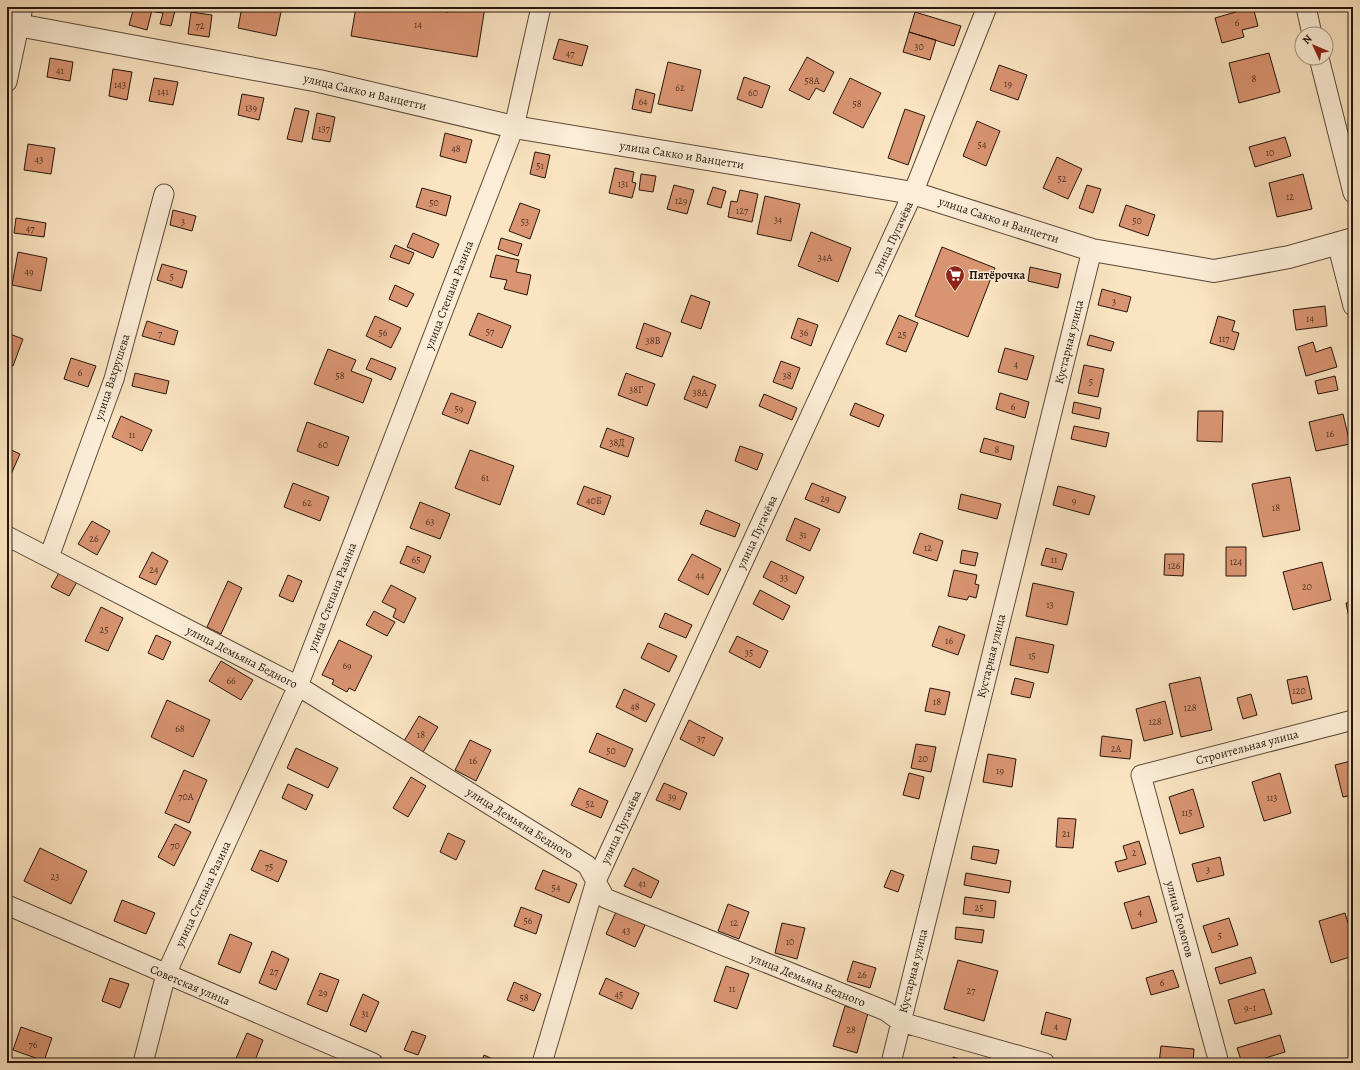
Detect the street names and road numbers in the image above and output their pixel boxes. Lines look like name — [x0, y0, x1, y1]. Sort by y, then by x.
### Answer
street label: улица Сакко и Ванцетти — [301, 70, 428, 114]
street label: улица Сакко и Ванцетти — [618, 137, 745, 173]
street label: улица Сакко и Ванцетти — [936, 193, 1061, 247]
street label: улица Пугачёва — [869, 198, 917, 278]
street label: улица Степана Разина — [421, 238, 477, 353]
street label: Кустарная улица — [1051, 298, 1087, 386]
street label: улица Вахрушева — [90, 331, 134, 423]
street label: улица Пугачёва — [733, 492, 781, 572]
street label: улица Степана Разина — [304, 540, 360, 655]
street label: Кустарная улица — [973, 612, 1009, 700]
street label: улица Демьяна Бедного — [183, 622, 300, 692]
street label: Строительная улица — [1194, 725, 1301, 768]
street label: улица Демьяна Бедного — [463, 783, 576, 862]
street label: улица Пугачёва — [597, 787, 645, 867]
street label: улица Степана Разина — [171, 838, 235, 950]
street label: улица Геологов — [1162, 878, 1198, 959]
street label: Кустарная улица — [895, 927, 931, 1015]
street label: улица Демьяна Бедного — [747, 949, 868, 1010]
street label: Советская улица — [148, 961, 233, 1009]

